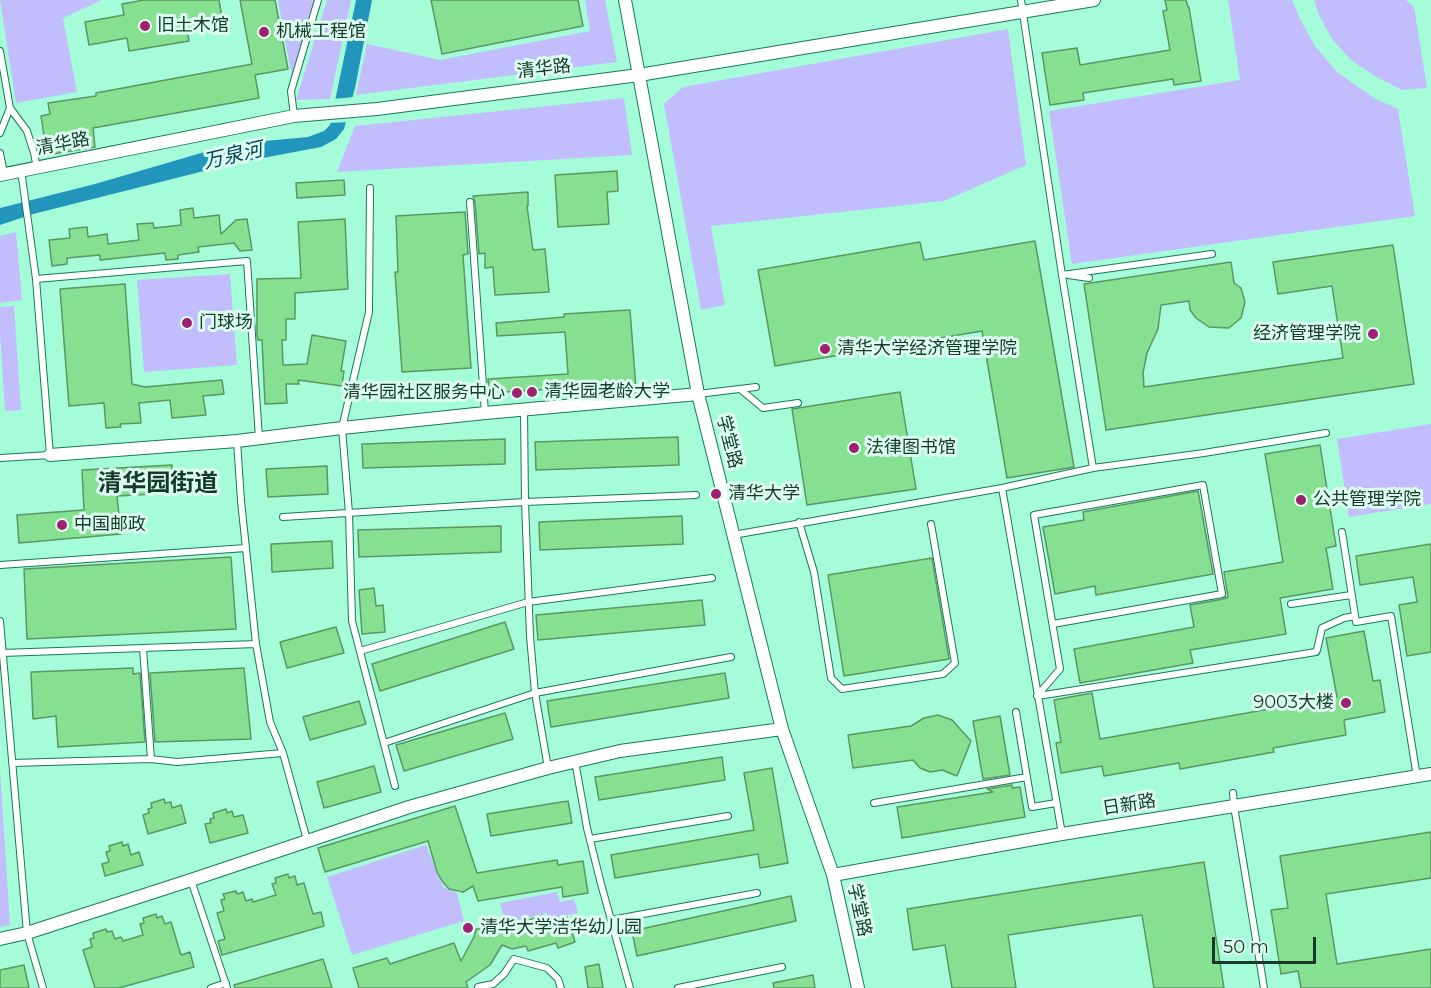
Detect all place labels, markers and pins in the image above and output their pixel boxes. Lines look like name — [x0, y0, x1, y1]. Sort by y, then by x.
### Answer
place label: 旧土木馆 — [157, 15, 229, 37]
marker: 旧土木馆 — [138, 19, 152, 33]
place label: 机械工程馆 — [276, 21, 366, 43]
marker: 机械工程馆 — [257, 25, 271, 39]
place label: 门球场 — [199, 312, 253, 334]
marker: 门球场 — [180, 316, 194, 330]
place label: 经济管理学院 — [1253, 323, 1361, 345]
marker: 经济管理学院 — [1366, 327, 1380, 341]
place label: 清华大学经济管理学院 — [837, 338, 1017, 360]
marker: 清华大学经济管理学院 — [818, 342, 832, 356]
place label: 清华园老龄大学 — [544, 381, 670, 403]
place label: 清华园社区服务中心 — [343, 382, 505, 404]
marker: 清华园老龄大学 — [525, 385, 539, 399]
marker: 清华园社区服务中心 — [510, 386, 524, 400]
place label: 法律图书馆 — [866, 437, 956, 459]
marker: 法律图书馆 — [847, 441, 861, 455]
place label: 清华大学 — [728, 483, 800, 505]
marker: 清华大学 — [709, 487, 723, 501]
place label: 公共管理学院 — [1313, 489, 1421, 511]
marker: 公共管理学院 — [1294, 493, 1308, 507]
place label: 中国邮政 — [74, 514, 146, 536]
marker: 中国邮政 — [55, 518, 69, 532]
place label: 9003大楼 — [1253, 692, 1334, 714]
marker: 9003大楼 — [1339, 696, 1353, 710]
place label: 清华大学洁华幼儿园 — [480, 917, 642, 939]
marker: 清华大学洁华幼儿园 — [461, 921, 475, 935]

